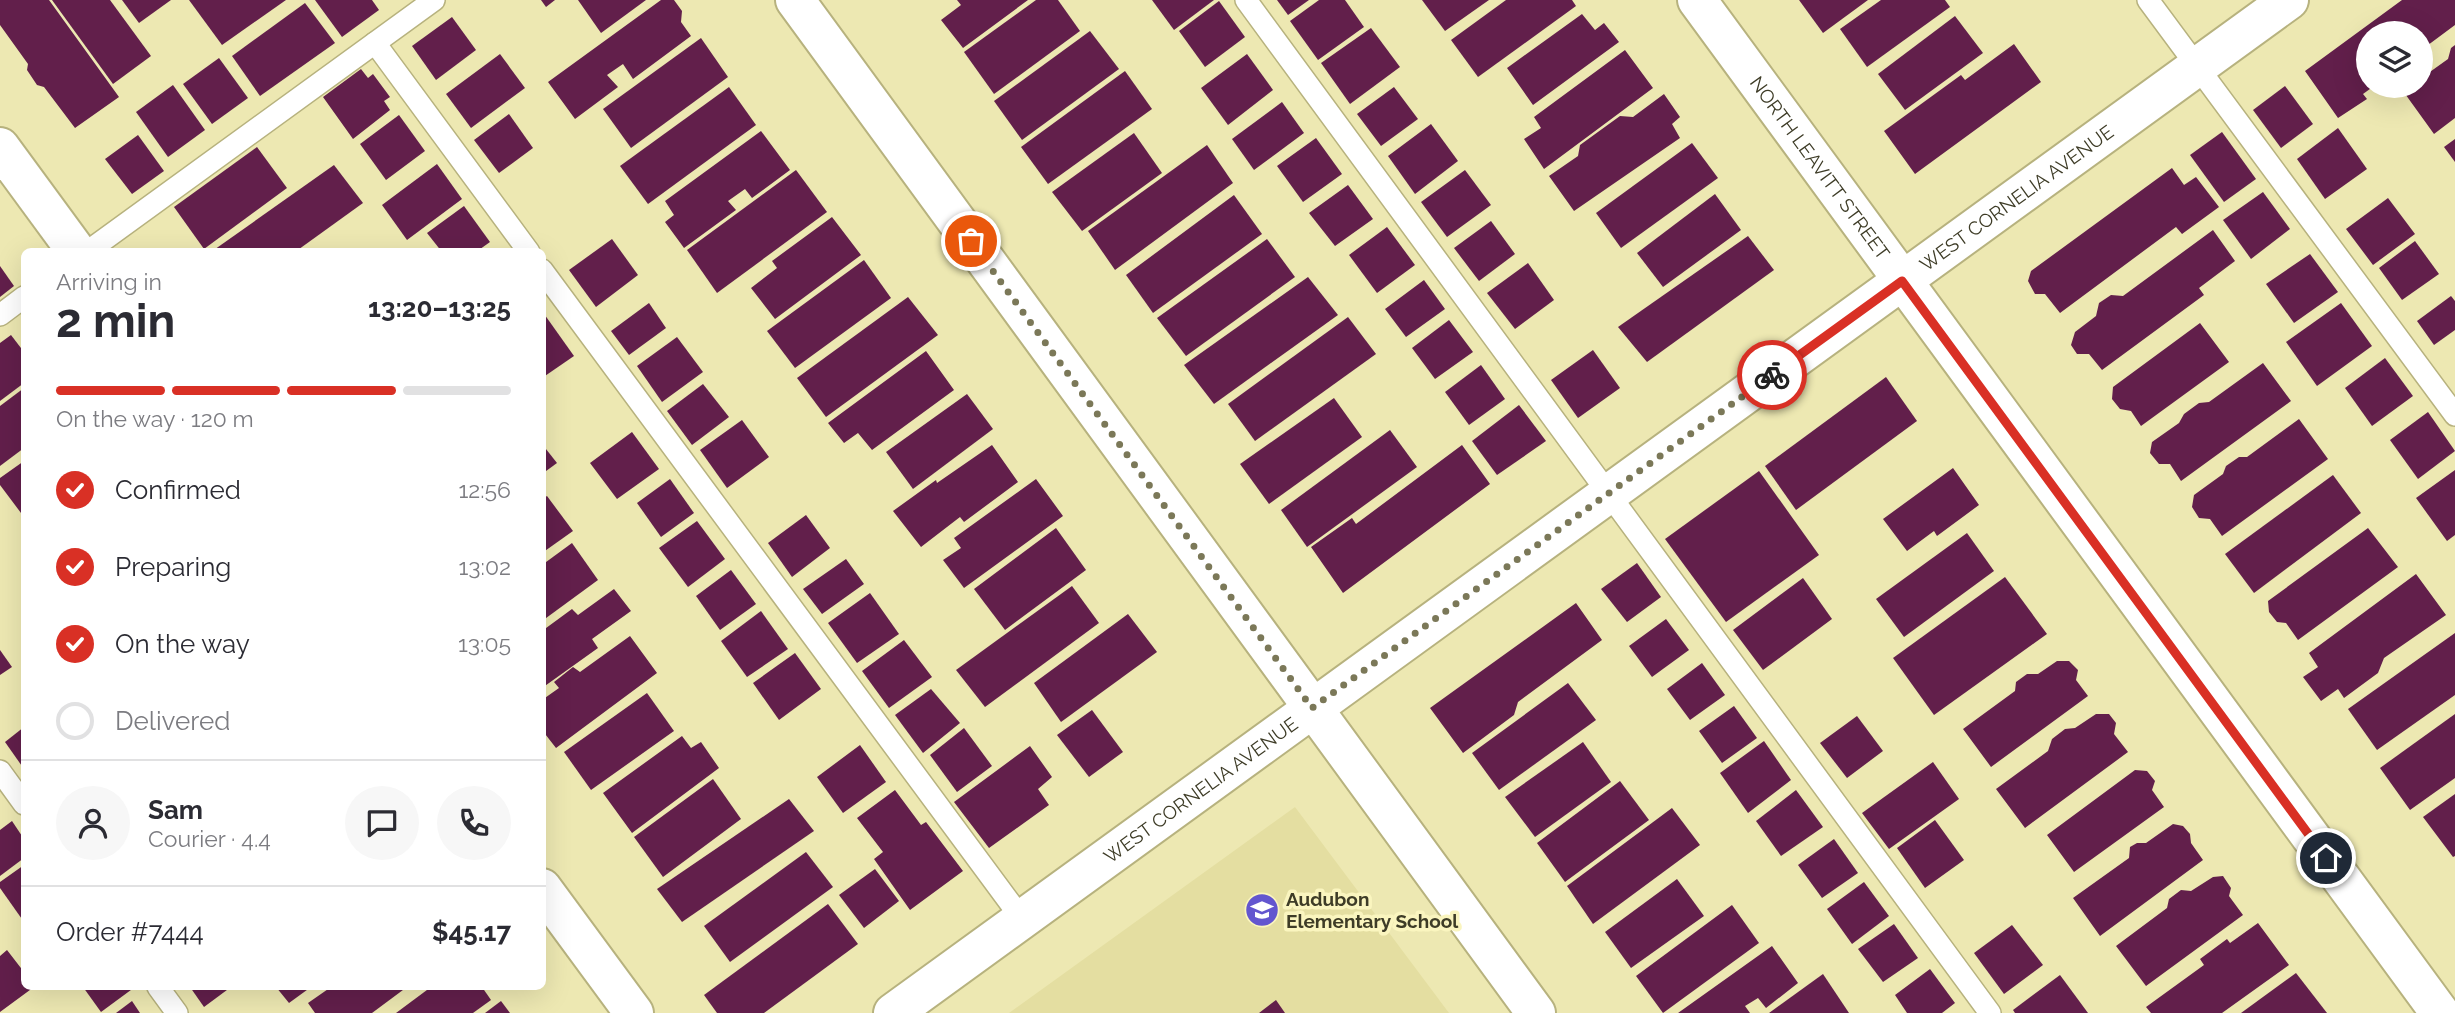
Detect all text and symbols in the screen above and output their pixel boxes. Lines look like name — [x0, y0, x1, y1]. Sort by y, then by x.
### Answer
map controls — [2356, 21, 2433, 98]
button: layers — [2356, 21, 2433, 98]
street label: NORTH LEAVITT STREET — [1746, 72, 1895, 264]
street label: WEST CORNELIA AVENUE — [1915, 120, 2117, 275]
pin — [941, 211, 1001, 271]
icon: bag — [952, 222, 990, 260]
text: Arriving in — [56, 268, 162, 295]
text: 13:20–13:25 — [368, 293, 511, 323]
text: 2 min — [56, 294, 175, 348]
courier — [1737, 340, 1807, 410]
icon: bike — [1753, 356, 1791, 394]
text: On the way · 120 m — [56, 405, 254, 432]
icon: check — [56, 471, 94, 509]
text: Confirmed — [115, 475, 241, 505]
text: 12:56 — [458, 476, 511, 503]
icon: check — [56, 548, 94, 586]
text: Preparing — [115, 552, 231, 582]
text: 13:02 — [458, 553, 511, 580]
icon: check — [56, 625, 94, 663]
text: On the way — [115, 629, 250, 659]
text: 13:05 — [458, 630, 511, 657]
text: Delivered — [115, 706, 230, 736]
street label: WEST CORNELIA AVENUE — [1099, 712, 1302, 867]
button: person — [56, 786, 130, 860]
button: chat — [345, 786, 419, 860]
button: phone — [437, 786, 511, 860]
text: Sam — [148, 795, 203, 825]
text: Courier · 4.4 — [148, 825, 271, 852]
pin — [2296, 828, 2356, 888]
icon: home — [2307, 839, 2345, 877]
place label: Audubon Elementary School — [1286, 888, 1459, 932]
school or university icon: Audubon Elementary School — [1243, 891, 1281, 929]
text: Order #7444 — [56, 917, 204, 947]
text: $45.17 — [432, 917, 511, 947]

